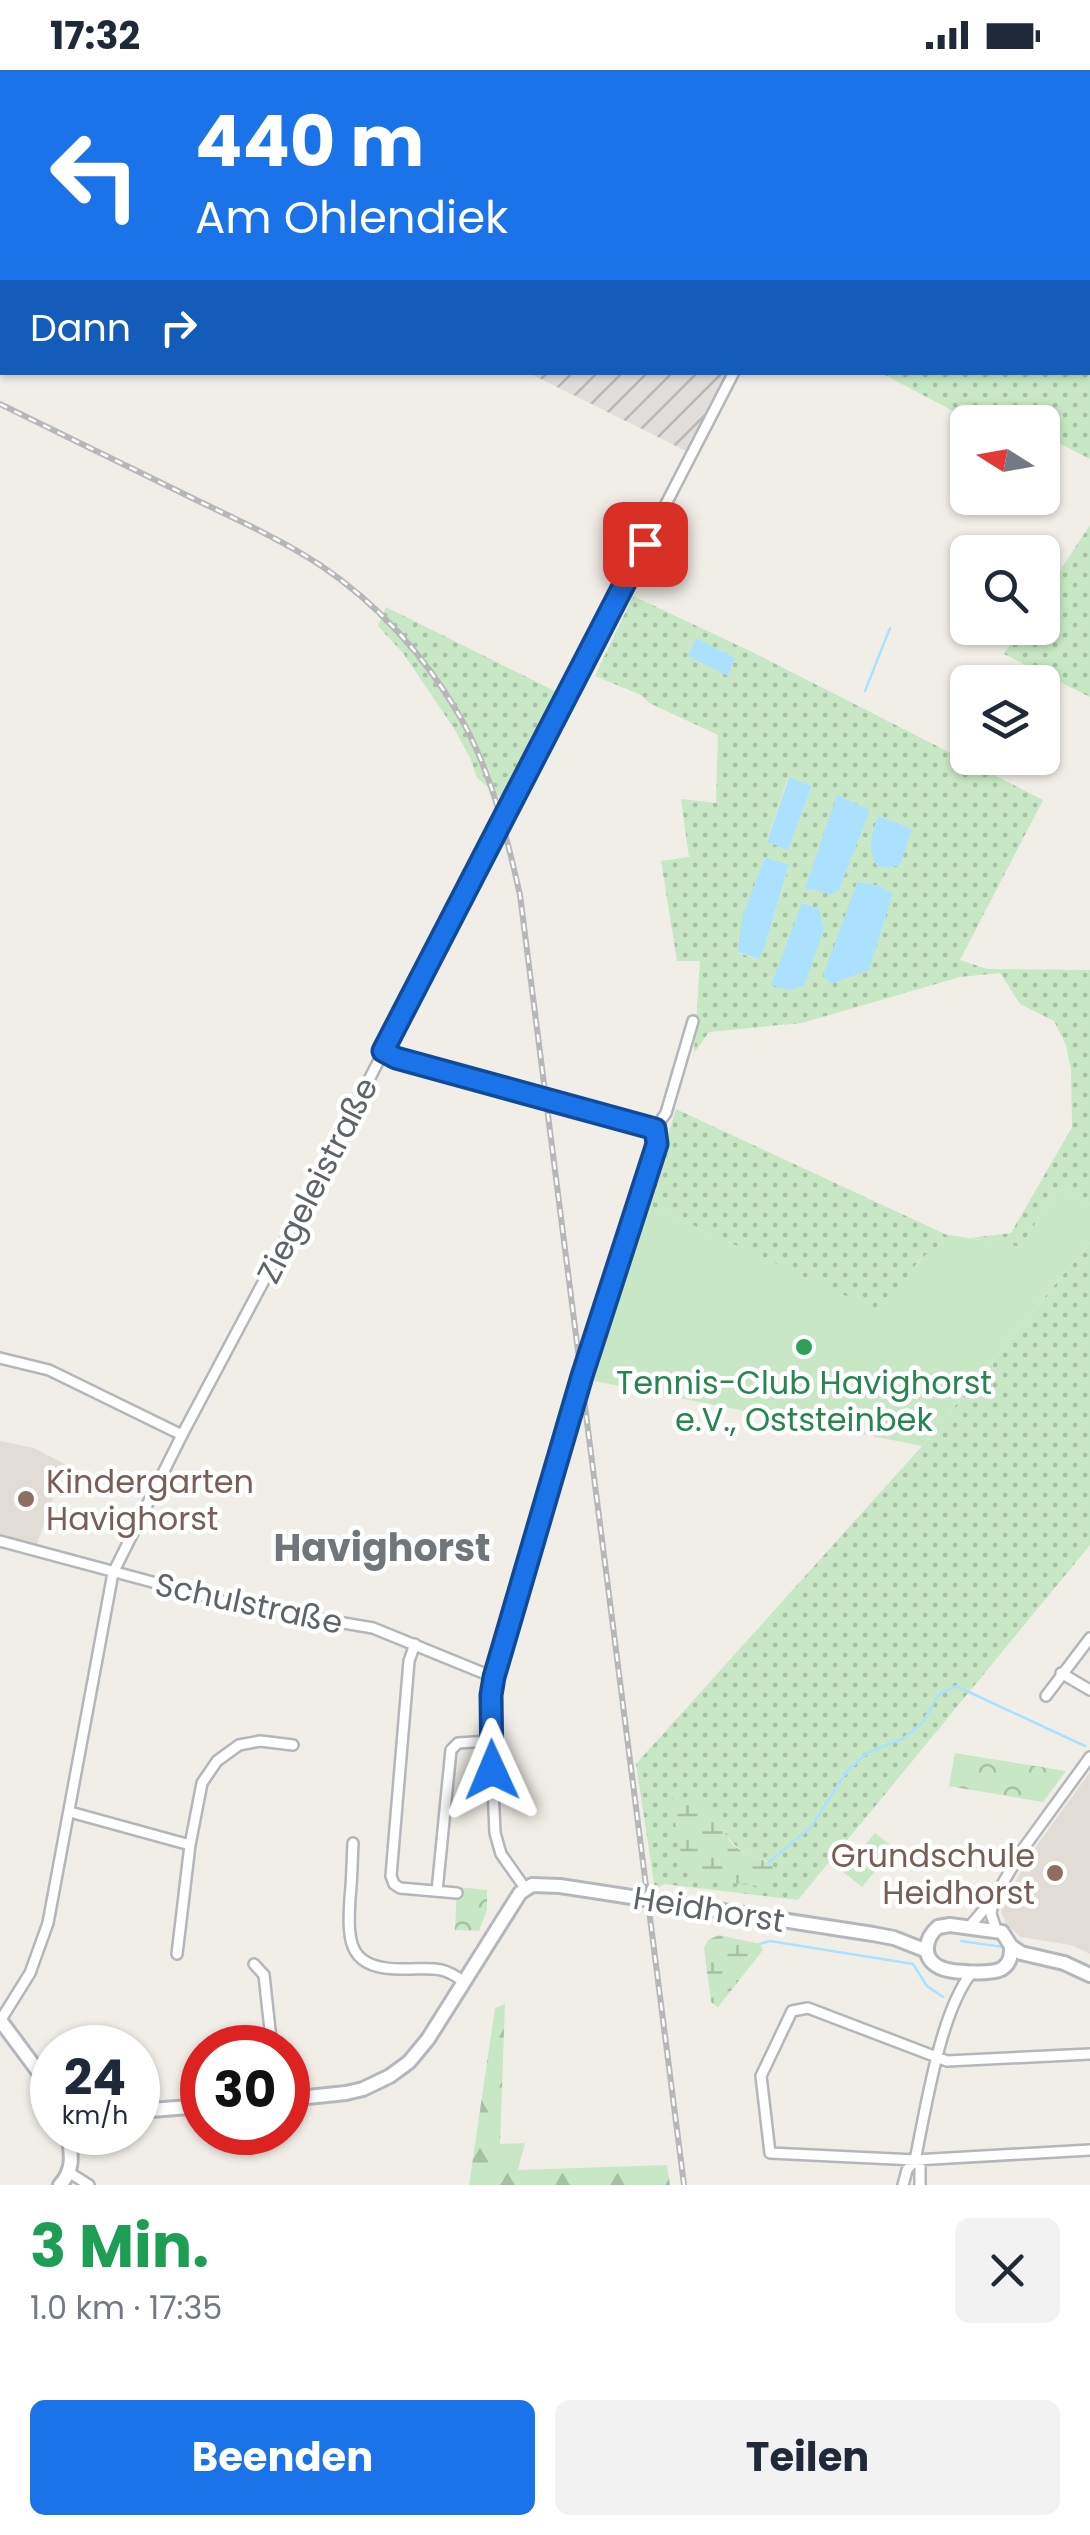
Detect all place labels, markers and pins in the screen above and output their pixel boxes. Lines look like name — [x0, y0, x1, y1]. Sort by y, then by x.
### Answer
pin — [603, 502, 688, 587]
marker: Tennis-Club Havighorst e.V., Oststeinbek — [793, 1336, 815, 1358]
place label: Tennis-Club Havighorst e.V., Oststeinbek — [616, 1360, 992, 1442]
place label: Kindergarten Havighorst — [46, 1459, 254, 1541]
marker: Kindergarten Havighorst — [15, 1488, 37, 1510]
place label: Grundschule Heidhorst — [831, 1833, 1035, 1915]
marker: Grundschule Heidhorst — [1044, 1862, 1066, 1884]

